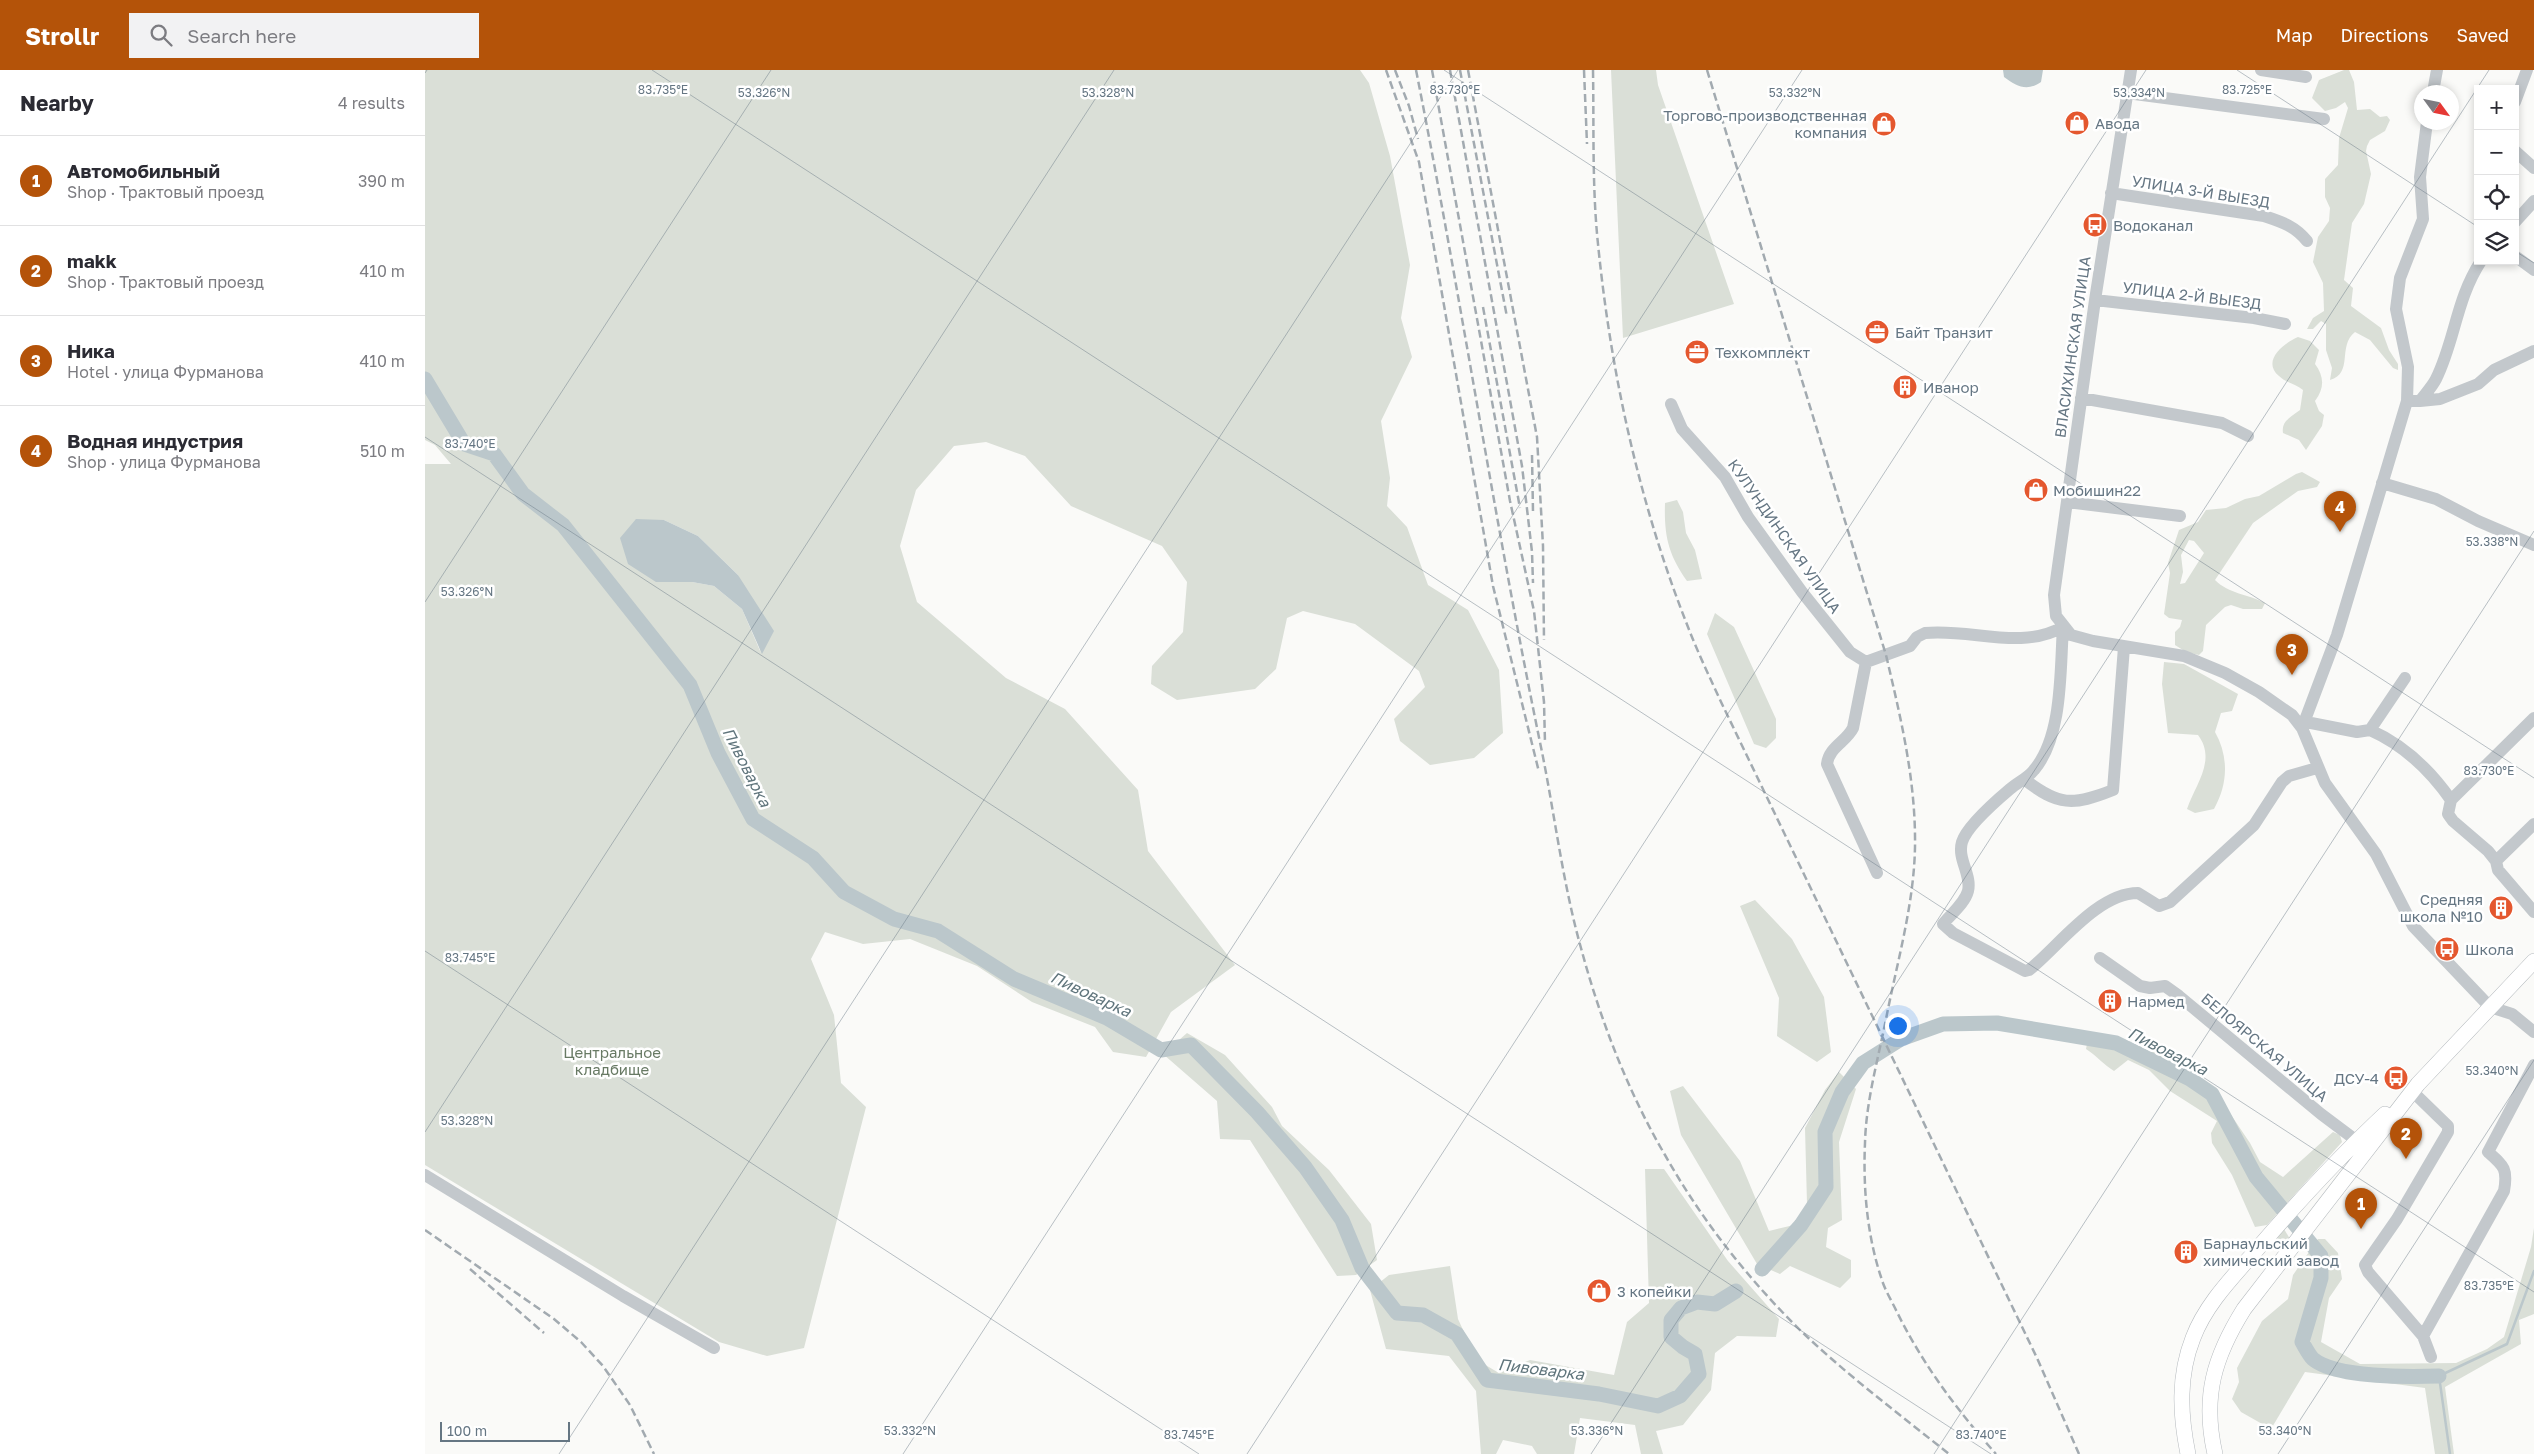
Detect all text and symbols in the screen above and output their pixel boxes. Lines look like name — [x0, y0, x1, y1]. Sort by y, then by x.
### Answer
search box — [129, 13, 479, 58]
text: Strollr — [25, 21, 99, 50]
icon: search — [147, 21, 175, 49]
text: Search here — [187, 24, 296, 47]
text: Map — [2276, 24, 2312, 46]
text: Directions — [2340, 24, 2428, 46]
text: Saved — [2456, 24, 2509, 46]
text: 83.735°E — [638, 82, 688, 97]
text: 83.730°E — [1430, 82, 1480, 97]
text: 83.725°E — [2222, 82, 2272, 97]
text: 53.326°N — [738, 85, 790, 100]
text: 53.328°N — [1082, 85, 1134, 100]
text: 53.332°N — [1769, 85, 1821, 100]
text: 53.334°N — [2113, 85, 2165, 100]
north arrow — [2414, 85, 2459, 130]
map controls — [2474, 85, 2519, 265]
button: + — [2474, 85, 2519, 130]
text: Nearby — [20, 90, 94, 116]
text: 4 results — [338, 93, 405, 113]
place label: Торгово-производственная компания — [1663, 106, 1867, 141]
shop icon: Авода — [2064, 110, 2090, 136]
shop icon: Торгово-производственная компания — [1871, 111, 1897, 137]
place label: Авода — [2095, 114, 2140, 132]
button: − — [2474, 130, 2519, 175]
text: Автомобильный — [67, 159, 220, 182]
text: 1 — [32, 171, 40, 191]
text: 390 m — [358, 171, 405, 191]
street label: УЛИЦА 3-Й ВЫЕЗД — [2131, 171, 2271, 211]
button: locate — [2474, 175, 2519, 220]
text: Shop · Трактовый проезд — [67, 182, 264, 202]
bus stop icon: Водоканал — [2082, 212, 2108, 238]
place label: Водоканал — [2113, 216, 2193, 234]
button: layers — [2474, 220, 2519, 265]
text: makk — [67, 249, 117, 272]
street label: ВЛАСИХИНСКАЯ УЛИЦА — [2050, 255, 2094, 439]
text: 2 — [31, 261, 41, 281]
text: 410 m — [359, 261, 405, 281]
text: Shop · Трактовый проезд — [67, 272, 264, 292]
street label: УЛИЦА 2-Й ВЫЕЗД — [2122, 278, 2262, 312]
office icon: Байт Транзит — [1864, 319, 1890, 345]
place label: Байт Транзит — [1895, 323, 1994, 341]
text: Ника — [67, 339, 115, 362]
office icon: Техкомплект — [1684, 339, 1710, 365]
place label: Техкомплект — [1715, 343, 1811, 361]
text: 3 — [31, 351, 41, 371]
text: 410 m — [359, 351, 405, 371]
text: Hotel · улица Фурманова — [67, 362, 264, 382]
building icon: Иванор — [1892, 374, 1918, 400]
place label: Иванор — [1923, 378, 1979, 396]
text: Водная индустрия — [67, 429, 243, 452]
text: 83.740°E — [444, 436, 496, 451]
text: 4 — [31, 441, 41, 461]
text: 510 m — [360, 441, 405, 461]
text: Shop · улица Фурманова — [67, 452, 261, 472]
street label: КУЛУНДИНСКАЯ УЛИЦА — [1725, 455, 1845, 617]
shop icon: Мобишин22 — [2023, 477, 2049, 503]
place label: Мобишин22 — [2053, 481, 2141, 499]
pin: 4 — [2324, 491, 2356, 532]
text: 53.338°N — [2466, 534, 2518, 549]
text: 53.326°N — [441, 584, 493, 599]
pin: 3 — [2276, 634, 2308, 675]
water label: Пивоварка — [718, 724, 776, 811]
text: 83.730°E — [2464, 763, 2514, 778]
place label: Средняя школа №10 — [2400, 890, 2483, 925]
building icon: Средняя школа №10 — [2488, 895, 2514, 921]
bus stop icon: Школа — [2434, 936, 2460, 962]
place label: Школа — [2465, 940, 2514, 958]
text: 83.745°E — [445, 950, 495, 965]
water label: Пивоварка — [1048, 967, 1135, 1022]
building icon: Нармед — [2097, 988, 2123, 1014]
street label: БЕЛОЯРСКАЯ УЛИЦА — [2198, 989, 2332, 1105]
place label: Нармед — [2127, 992, 2185, 1010]
your location — [1885, 1013, 1911, 1039]
water label: Пивоварка — [2125, 1022, 2212, 1080]
park label: Центральное кладбище — [563, 1043, 661, 1078]
text: 53.340°N — [2465, 1063, 2519, 1078]
bus stop icon: ДСУ-4 — [2383, 1065, 2409, 1091]
place label: ДСУ-4 — [2334, 1069, 2379, 1087]
text: 53.328°N — [441, 1113, 493, 1128]
pin: 2 — [2390, 1118, 2422, 1159]
pin: 1 — [2345, 1188, 2377, 1229]
place label: Барнаульский химический завод — [2203, 1234, 2339, 1269]
building icon: Барнаульский химический завод — [2173, 1239, 2199, 1265]
shop icon: 3 копейки — [1586, 1278, 1612, 1304]
text: 83.735°E — [2464, 1278, 2514, 1293]
place label: 3 копейки — [1617, 1282, 1691, 1300]
water label: Пивоварка — [1497, 1354, 1586, 1384]
scale bar — [440, 1419, 570, 1442]
text: 100 m — [447, 1422, 487, 1439]
text: 53.332°N — [884, 1423, 936, 1438]
text: 53.336°N — [1571, 1423, 1623, 1438]
text: 53.340°N — [2258, 1423, 2312, 1438]
text: 83.745°E — [1164, 1427, 1214, 1442]
text: 83.740°E — [1955, 1427, 2007, 1442]

